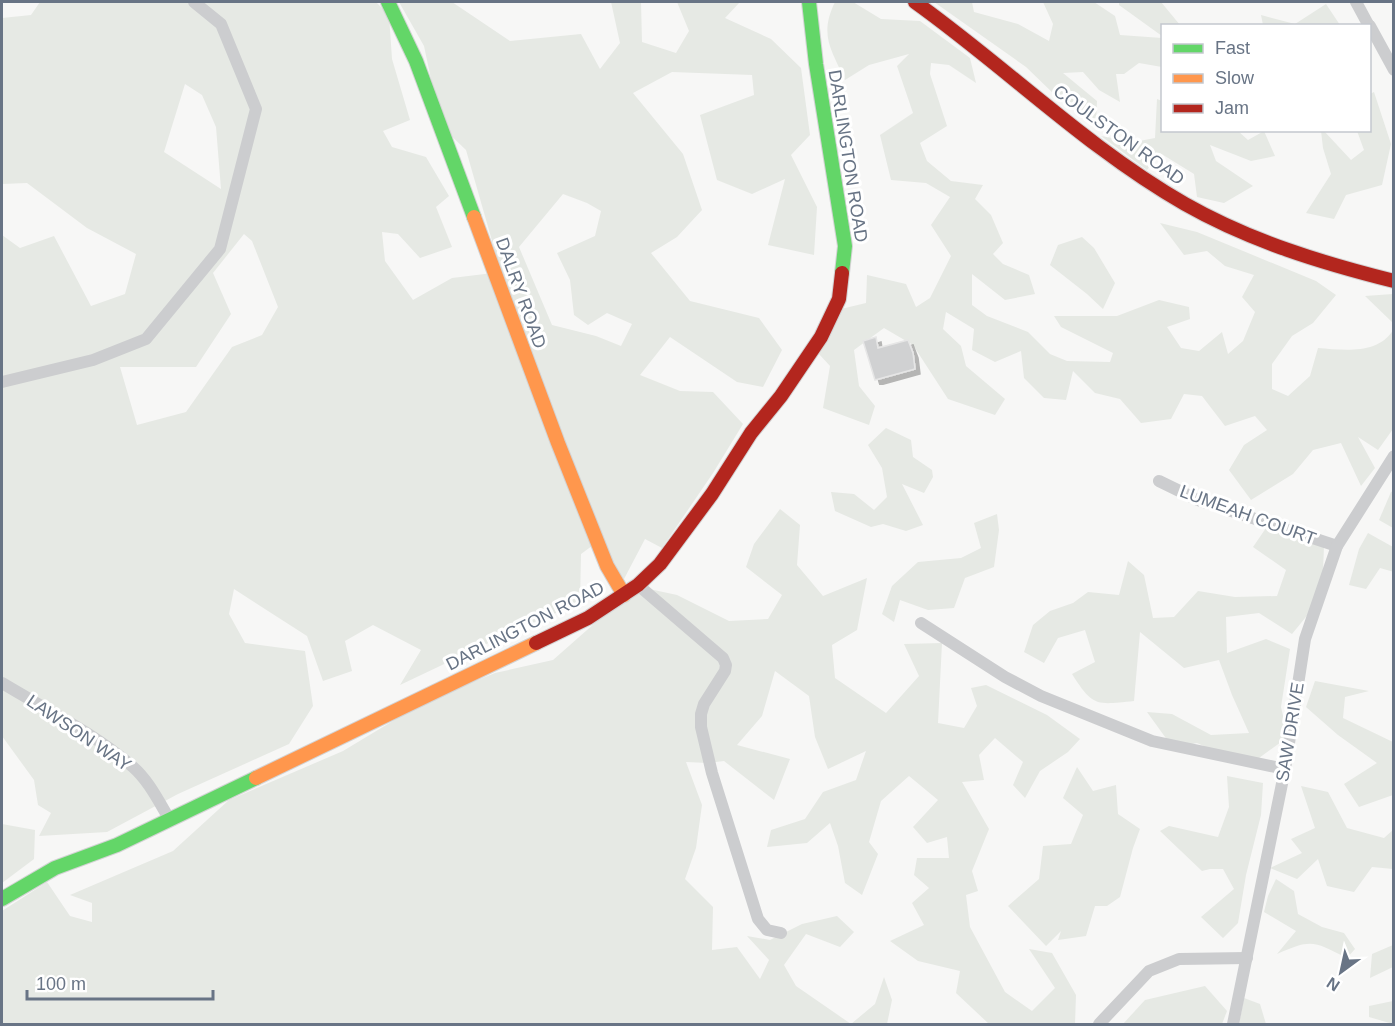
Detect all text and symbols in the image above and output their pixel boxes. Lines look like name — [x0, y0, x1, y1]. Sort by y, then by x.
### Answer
legend — [1161, 24, 1371, 132]
text: Fast — [1215, 38, 1250, 58]
street label: DARLINGTON ROAD — [824, 68, 872, 244]
text: Slow — [1215, 68, 1255, 88]
street label: COULSTON ROAD — [1050, 81, 1188, 189]
text: Jam — [1215, 98, 1249, 118]
street label: DALRY ROAD — [492, 235, 550, 351]
street label: LUMEAH COURT — [1177, 481, 1319, 549]
street label: DARLINGTON ROAD — [443, 577, 607, 675]
street label: SAW DRIVE — [1272, 681, 1308, 783]
street label: LAWSON WAY — [23, 691, 135, 775]
north arrow — [1311, 942, 1371, 1002]
scale bar — [27, 963, 213, 1001]
text: 100 m — [36, 974, 86, 994]
text: N — [1324, 974, 1343, 994]

